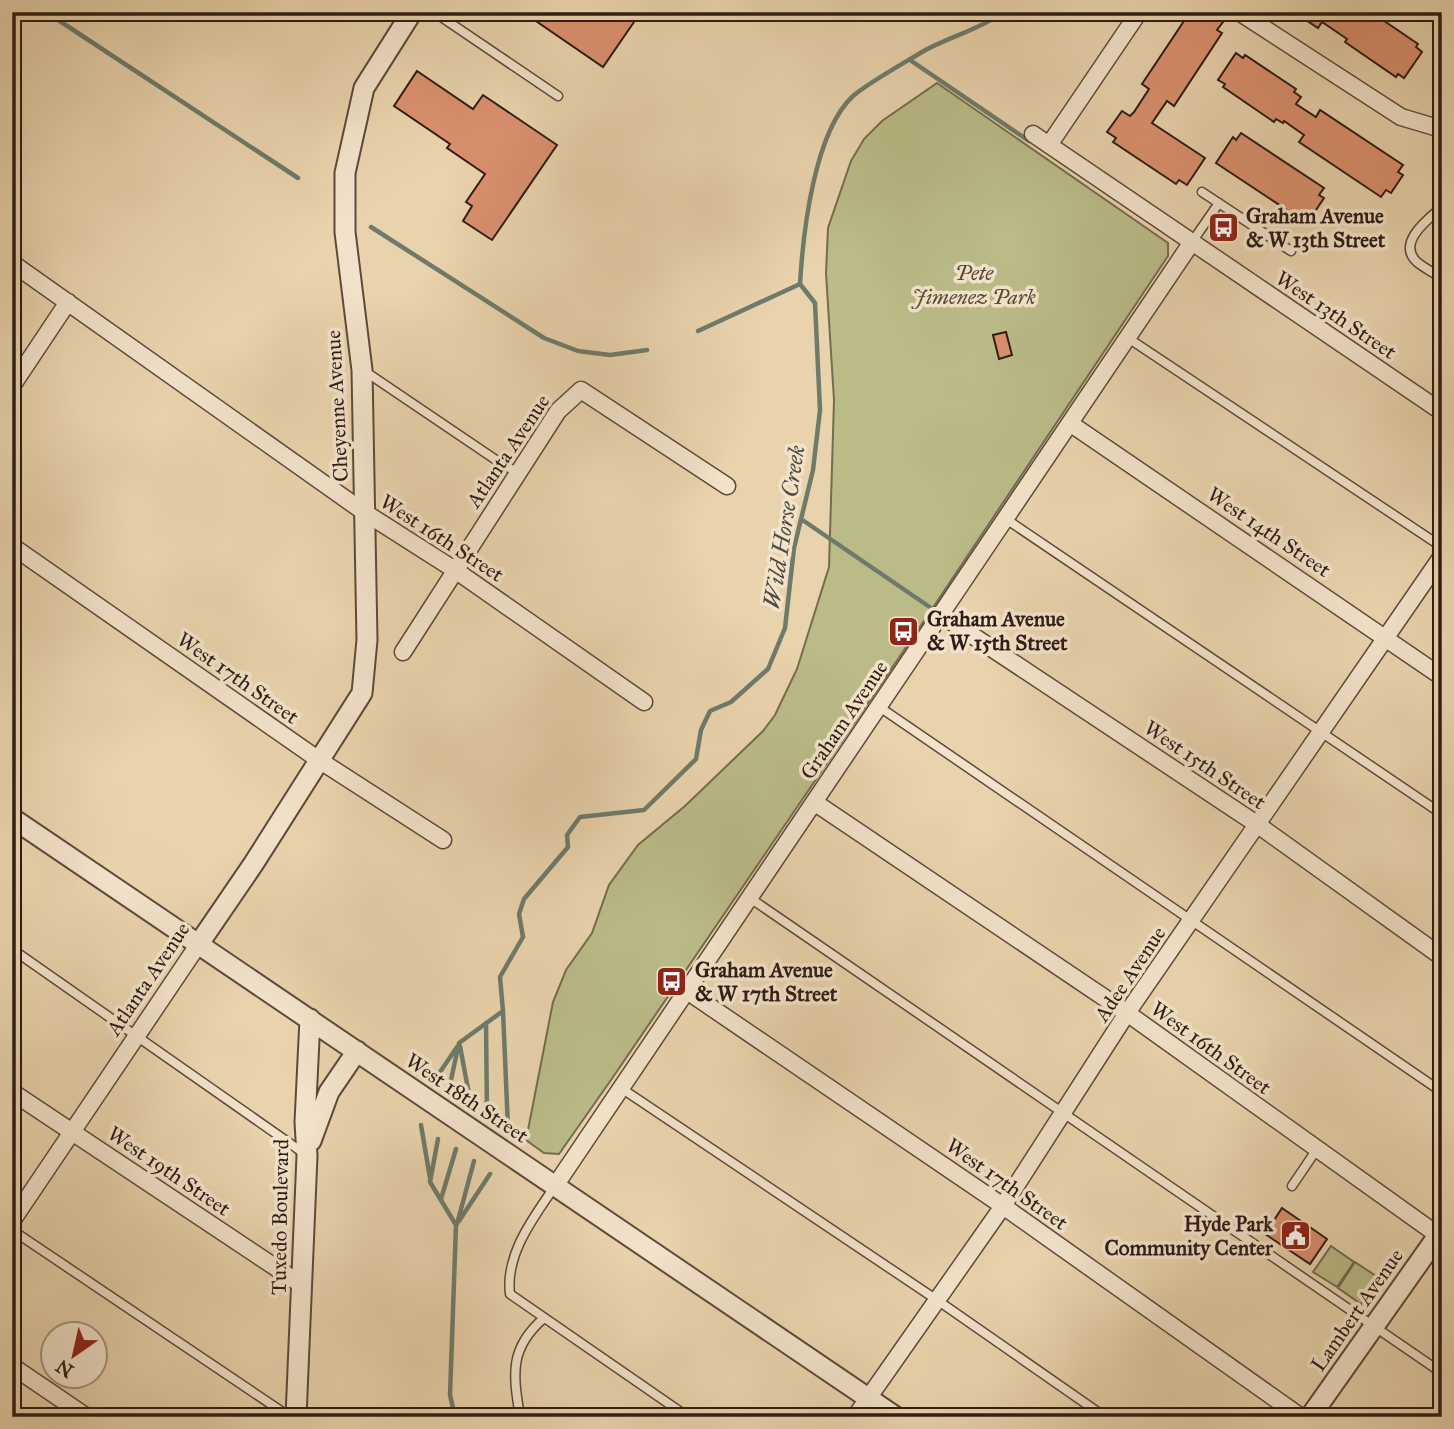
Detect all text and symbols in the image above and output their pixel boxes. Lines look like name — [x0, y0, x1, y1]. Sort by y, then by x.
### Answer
place label: Graham Avenue & W 13th Street — [1246, 203, 1386, 253]
bus stop icon: Graham Avenue & W 13th Street — [1206, 211, 1240, 245]
park label: Pete Jimenez Park — [911, 260, 1036, 310]
street label: West 13th Street — [1271, 265, 1402, 365]
street label: Cheyenne Avenue — [320, 329, 354, 483]
street label: Atlanta Avenue — [460, 389, 556, 513]
water label: Wild Horse Creek — [757, 443, 811, 611]
street label: West 14th Street — [1202, 481, 1336, 583]
street label: West 16th Street — [375, 488, 509, 588]
place label: Graham Avenue & W 15th Street — [927, 606, 1068, 656]
bus stop icon: Graham Avenue & W 15th Street — [887, 614, 921, 648]
street label: West 17th Street — [172, 626, 304, 730]
street label: Graham Avenue — [795, 655, 893, 784]
street label: West 15th Street — [1139, 715, 1271, 816]
street label: Atlanta Avenue — [100, 917, 196, 1041]
street label: Adee Avenue — [1088, 921, 1172, 1028]
place label: Graham Avenue & W 17th Street — [695, 957, 838, 1007]
bus stop icon: Graham Avenue & W 17th Street — [655, 965, 689, 999]
street label: West 16th Street — [1146, 996, 1277, 1101]
street label: West 18th Street — [401, 1047, 534, 1149]
street label: West 19th Street — [103, 1120, 236, 1222]
street label: West 17th Street — [941, 1132, 1073, 1236]
street label: Tuxedo Boulevard — [266, 1138, 294, 1295]
place label: Hyde Park Community Center — [1104, 1211, 1274, 1261]
public building icon: Hyde Park Community Center — [1279, 1219, 1313, 1253]
street label: Lambert Avenue — [1305, 1243, 1409, 1376]
north arrow — [38, 1320, 108, 1390]
text: N — [52, 1355, 78, 1383]

